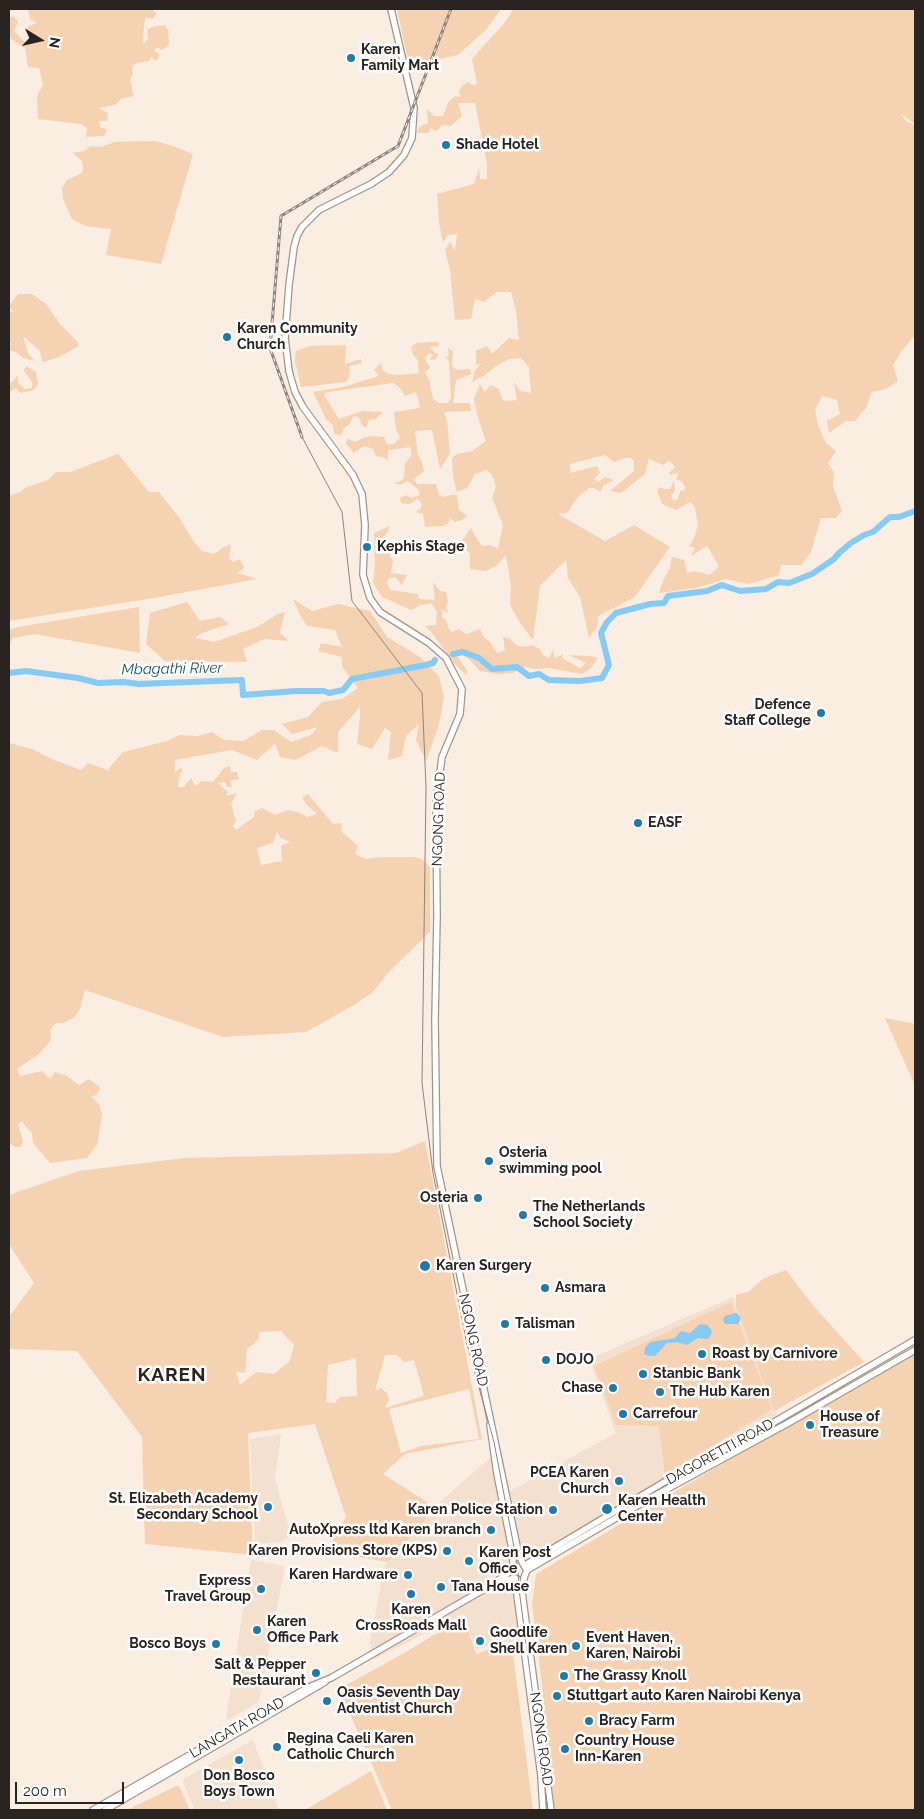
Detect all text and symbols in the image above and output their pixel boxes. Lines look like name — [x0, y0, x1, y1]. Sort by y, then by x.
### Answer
north arrow — [15, 15, 65, 65]
text: N — [46, 36, 64, 49]
place label: Karen Family Mart — [361, 42, 439, 74]
marker: Karen Family Mart — [345, 52, 357, 64]
place label: Shade Hotel — [456, 137, 539, 153]
marker: Shade Hotel — [440, 139, 452, 151]
place label: Karen Community Church — [237, 321, 358, 354]
marker: Karen Community Church — [221, 331, 233, 343]
place label: Kephis Stage — [377, 539, 465, 555]
marker: Kephis Stage — [361, 541, 373, 553]
water label: Mbagathi River — [121, 659, 223, 679]
place label: Defence Staff College — [724, 697, 811, 730]
marker: Defence Staff College — [815, 707, 827, 719]
street label: NGONG ROAD — [429, 771, 449, 867]
place label: EASF — [648, 815, 682, 831]
marker: EASF — [632, 817, 644, 829]
place label: Osteria swimming pool — [499, 1145, 602, 1178]
marker: Osteria swimming pool — [483, 1155, 495, 1167]
place label: Osteria — [420, 1190, 468, 1206]
marker: Osteria — [472, 1192, 484, 1204]
place label: The Netherlands School Society — [533, 1199, 645, 1232]
marker: The Netherlands School Society — [517, 1209, 529, 1221]
place label: Karen Surgery — [436, 1258, 532, 1274]
marker: Karen Surgery — [418, 1259, 432, 1273]
place label: Asmara — [555, 1280, 606, 1296]
marker: Asmara — [539, 1282, 551, 1294]
street label: NGONG ROAD — [455, 1292, 491, 1388]
place label: Talisman — [515, 1316, 575, 1332]
marker: Talisman — [499, 1318, 511, 1330]
place label: Roast by Carnivore — [712, 1346, 838, 1362]
marker: Roast by Carnivore — [696, 1348, 708, 1360]
place label: DOJO — [556, 1352, 594, 1368]
marker: DOJO — [540, 1354, 552, 1366]
district label: KAREN — [137, 1364, 207, 1386]
place label: Stanbic Bank — [653, 1366, 741, 1382]
marker: Stanbic Bank — [637, 1368, 649, 1380]
place label: Chase — [562, 1380, 603, 1396]
marker: Chase — [607, 1382, 619, 1394]
place label: The Hub Karen — [670, 1384, 770, 1400]
marker: The Hub Karen — [654, 1386, 666, 1398]
place label: Carrefour — [633, 1406, 697, 1422]
marker: Carrefour — [617, 1408, 629, 1420]
place label: House of Treasure — [820, 1409, 880, 1441]
street label: DAGORETTI ROAD — [664, 1416, 776, 1488]
marker: House of Treasure — [804, 1419, 816, 1431]
place label: PCEA Karen Church — [530, 1465, 609, 1498]
marker: PCEA Karen Church — [613, 1475, 625, 1487]
place label: St. Elizabeth Academy Secondary School — [109, 1491, 258, 1524]
place label: Karen Health Center — [618, 1493, 706, 1525]
marker: St. Elizabeth Academy Secondary School — [262, 1501, 274, 1513]
place label: Karen Police Station — [408, 1502, 543, 1518]
marker: Karen Health Center — [600, 1502, 614, 1516]
marker: Karen Police Station — [547, 1504, 559, 1516]
place label: AutoXpress ltd Karen branch — [289, 1522, 481, 1538]
marker: AutoXpress ltd Karen branch — [485, 1524, 497, 1536]
place label: Karen Provisions Store (KPS) — [248, 1543, 437, 1559]
marker: Karen Provisions Store (KPS) — [441, 1545, 453, 1557]
place label: Karen Post Office — [479, 1545, 551, 1578]
marker: Karen Post Office — [463, 1555, 475, 1567]
place label: Karen Hardware — [289, 1567, 398, 1583]
marker: Karen Hardware — [402, 1569, 414, 1581]
place label: Express Travel Group — [165, 1573, 251, 1605]
place label: Tana House — [451, 1579, 529, 1595]
marker: Tana House — [435, 1581, 447, 1593]
marker: Express Travel Group — [255, 1583, 267, 1595]
marker: Karen CrossRoads Mall — [405, 1588, 417, 1600]
place label: Karen CrossRoads Mall — [356, 1602, 466, 1634]
place label: Karen Office Park — [267, 1614, 339, 1646]
marker: Karen Office Park — [251, 1624, 263, 1636]
place label: Goodlife Shell Karen — [490, 1625, 567, 1658]
place label: Event Haven, Karen, Nairobi — [586, 1630, 681, 1662]
marker: Goodlife Shell Karen — [474, 1635, 486, 1647]
place label: Bosco Boys — [129, 1636, 206, 1652]
marker: Bosco Boys — [210, 1638, 222, 1650]
marker: Event Haven, Karen, Nairobi — [570, 1640, 582, 1652]
place label: Salt & Pepper Restaurant — [214, 1657, 306, 1690]
marker: Salt & Pepper Restaurant — [310, 1667, 322, 1679]
place label: The Grassy Knoll — [574, 1668, 686, 1684]
marker: The Grassy Knoll — [558, 1670, 570, 1682]
place label: Oasis Seventh Day Adventist Church — [337, 1685, 460, 1718]
place label: Stuttgart auto Karen Nairobi Kenya — [567, 1688, 801, 1704]
marker: Stuttgart auto Karen Nairobi Kenya — [551, 1690, 563, 1702]
street label: NGONG ROAD — [526, 1691, 556, 1787]
street label: LANGATA ROAD — [187, 1694, 287, 1762]
marker: Oasis Seventh Day Adventist Church — [321, 1695, 333, 1707]
place label: Bracy Farm — [599, 1713, 675, 1729]
marker: Bracy Farm — [583, 1715, 595, 1727]
place label: Regina Caeli Karen Catholic Church — [287, 1731, 414, 1764]
place label: Country House Inn-Karen — [575, 1733, 675, 1765]
marker: Regina Caeli Karen Catholic Church — [271, 1741, 283, 1753]
marker: Country House Inn-Karen — [559, 1743, 571, 1755]
marker: Don Bosco Boys Town — [233, 1754, 245, 1766]
place label: Don Bosco Boys Town — [203, 1768, 275, 1800]
scale bar — [18, 1772, 126, 1804]
text: 200 m — [23, 1782, 67, 1800]

